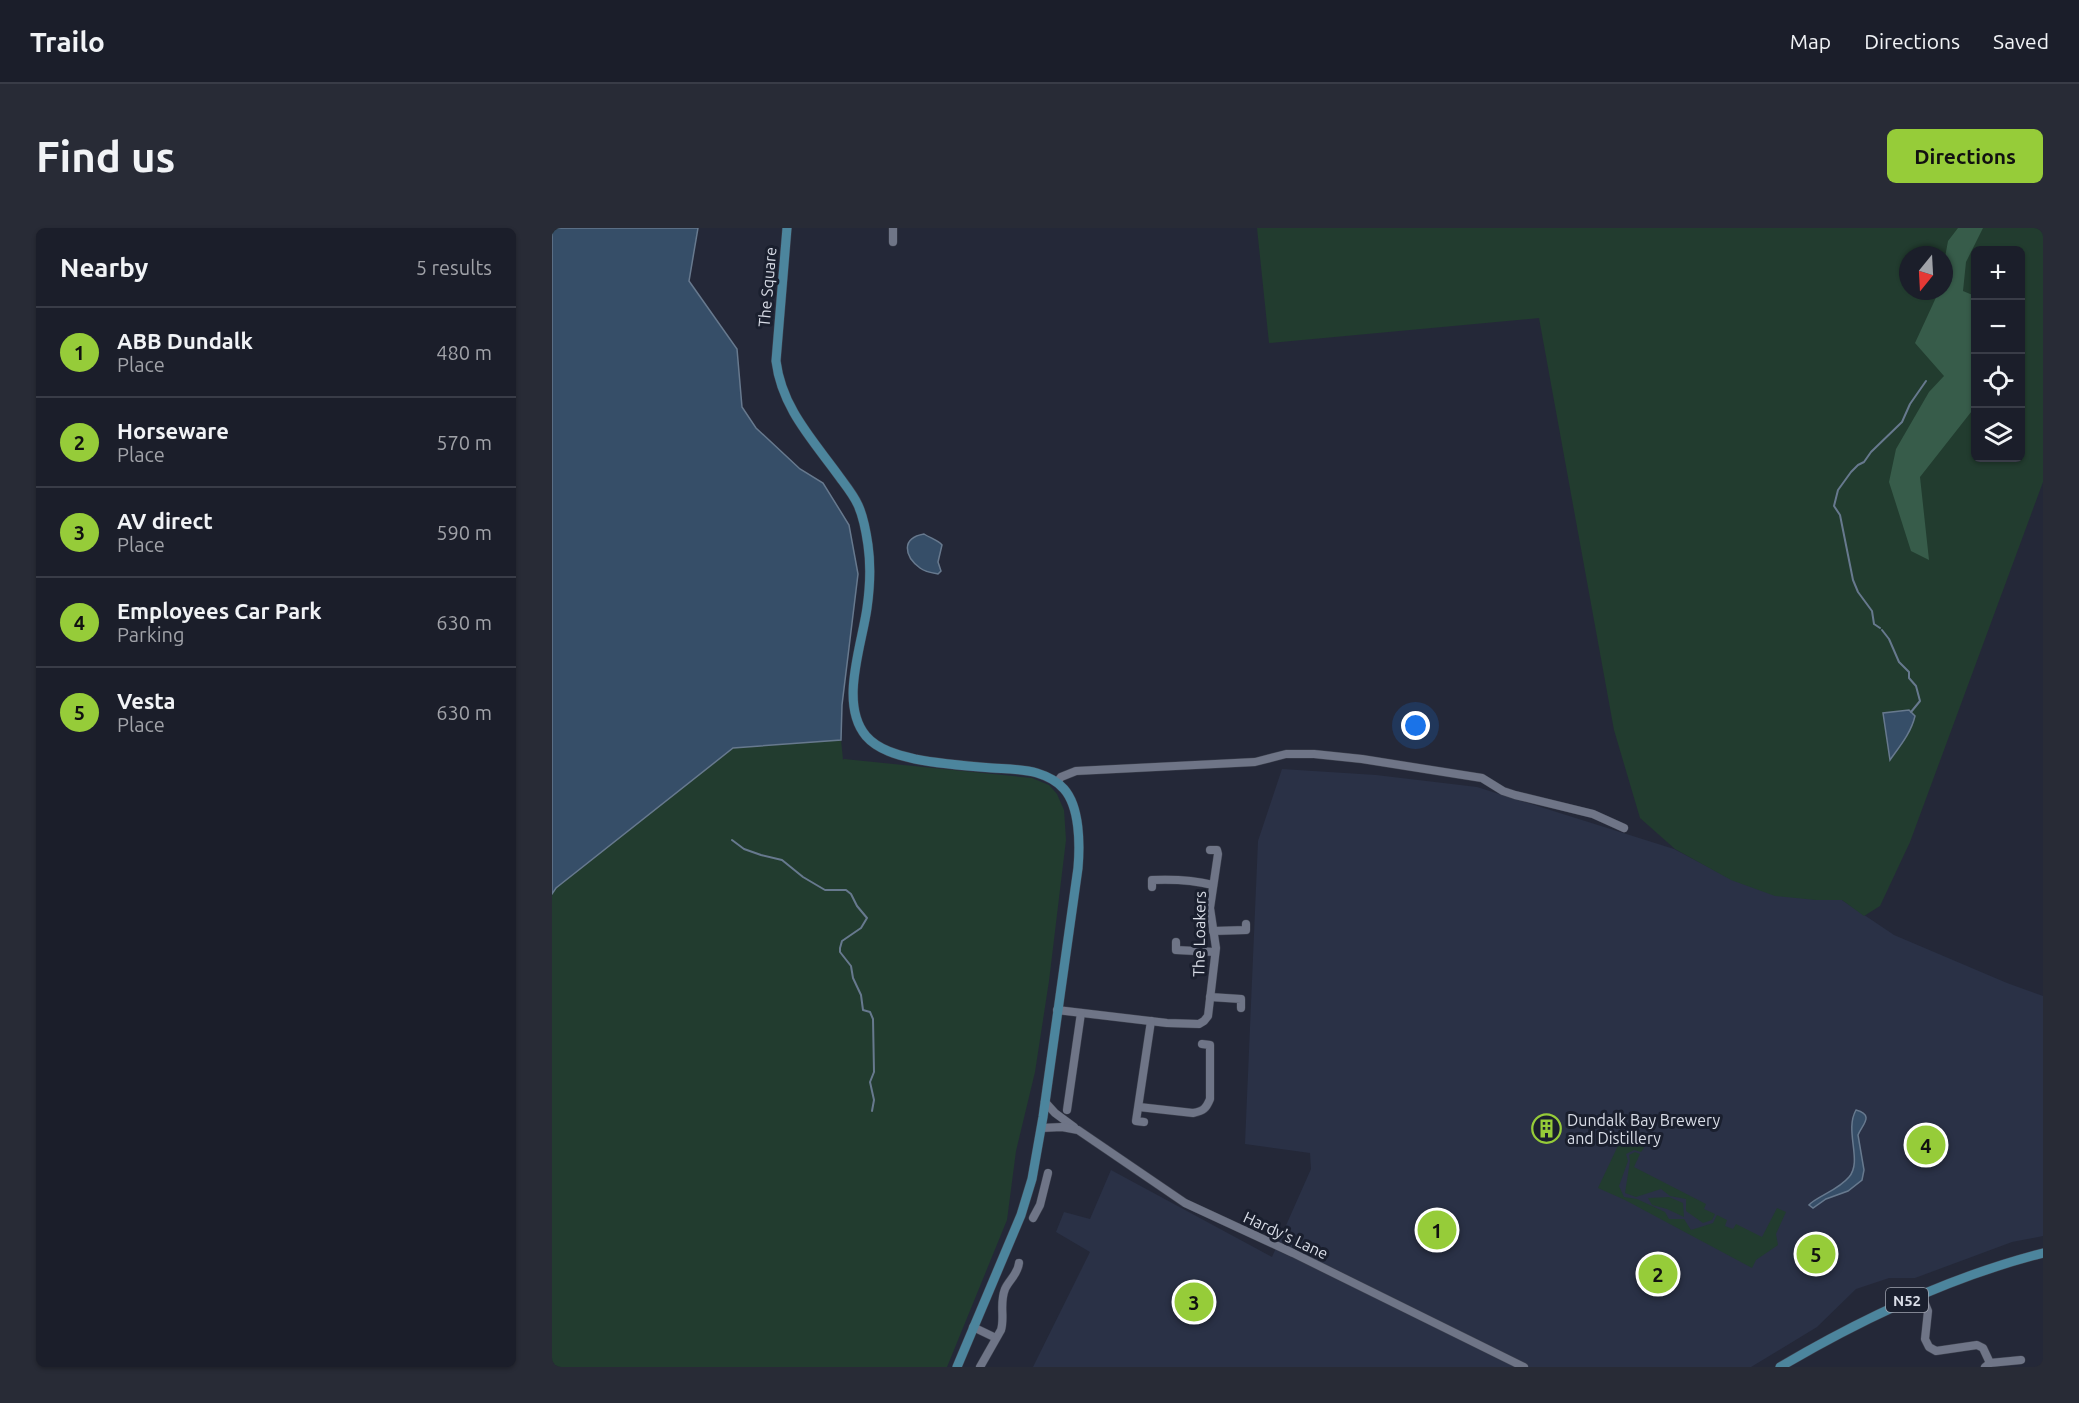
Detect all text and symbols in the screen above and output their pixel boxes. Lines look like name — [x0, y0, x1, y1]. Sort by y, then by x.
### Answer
text: Trailo — [30, 26, 105, 57]
text: Map — [1790, 29, 1831, 53]
text: Directions — [1864, 29, 1960, 53]
text: Saved — [1993, 29, 2049, 53]
button: Directions — [1887, 129, 2043, 183]
text: Find us — [36, 133, 175, 180]
street label: The Square — [755, 246, 779, 328]
north arrow — [1899, 246, 1953, 300]
map controls — [1971, 246, 2025, 462]
button: + — [1971, 246, 2025, 300]
text: Nearby — [60, 253, 148, 282]
text: 5 results — [416, 256, 492, 279]
button: − — [1971, 300, 2025, 354]
text: ABB Dundalk — [117, 328, 253, 353]
text: 1 — [74, 341, 85, 364]
text: 480 m — [436, 341, 492, 364]
text: Place — [117, 353, 165, 376]
button: locate — [1971, 354, 2025, 408]
button: layers — [1971, 408, 2025, 462]
text: Horseware — [117, 418, 229, 443]
text: 2 — [74, 431, 85, 454]
text: 570 m — [436, 431, 492, 454]
text: Place — [117, 443, 165, 466]
text: AV direct — [117, 508, 213, 533]
text: 3 — [74, 521, 85, 544]
text: 590 m — [436, 521, 492, 544]
text: Place — [117, 533, 165, 556]
text: Employees Car Park — [117, 598, 322, 623]
text: 4 — [74, 611, 85, 634]
text: 630 m — [436, 611, 492, 634]
text: Parking — [117, 623, 185, 646]
text: Vesta — [117, 688, 175, 713]
text: 5 — [74, 701, 85, 724]
text: 630 m — [436, 701, 492, 724]
your location — [1401, 711, 1430, 740]
text: Place — [117, 713, 165, 736]
street label: The Loakers — [1189, 891, 1209, 977]
place label: Dundalk Bay Brewery and Distillery — [1567, 1111, 1721, 1147]
building icon: Dundalk Bay Brewery and Distillery — [1530, 1113, 1562, 1145]
pin: 4 — [1906, 1122, 1946, 1168]
street label: Hardy's Lane — [1241, 1208, 1331, 1262]
pin: 1 — [1418, 1208, 1456, 1252]
pin: 5 — [1796, 1232, 1836, 1276]
pin: 2 — [1638, 1252, 1678, 1296]
pin: 3 — [1174, 1280, 1214, 1324]
road number: N52 — [1886, 1288, 1928, 1312]

